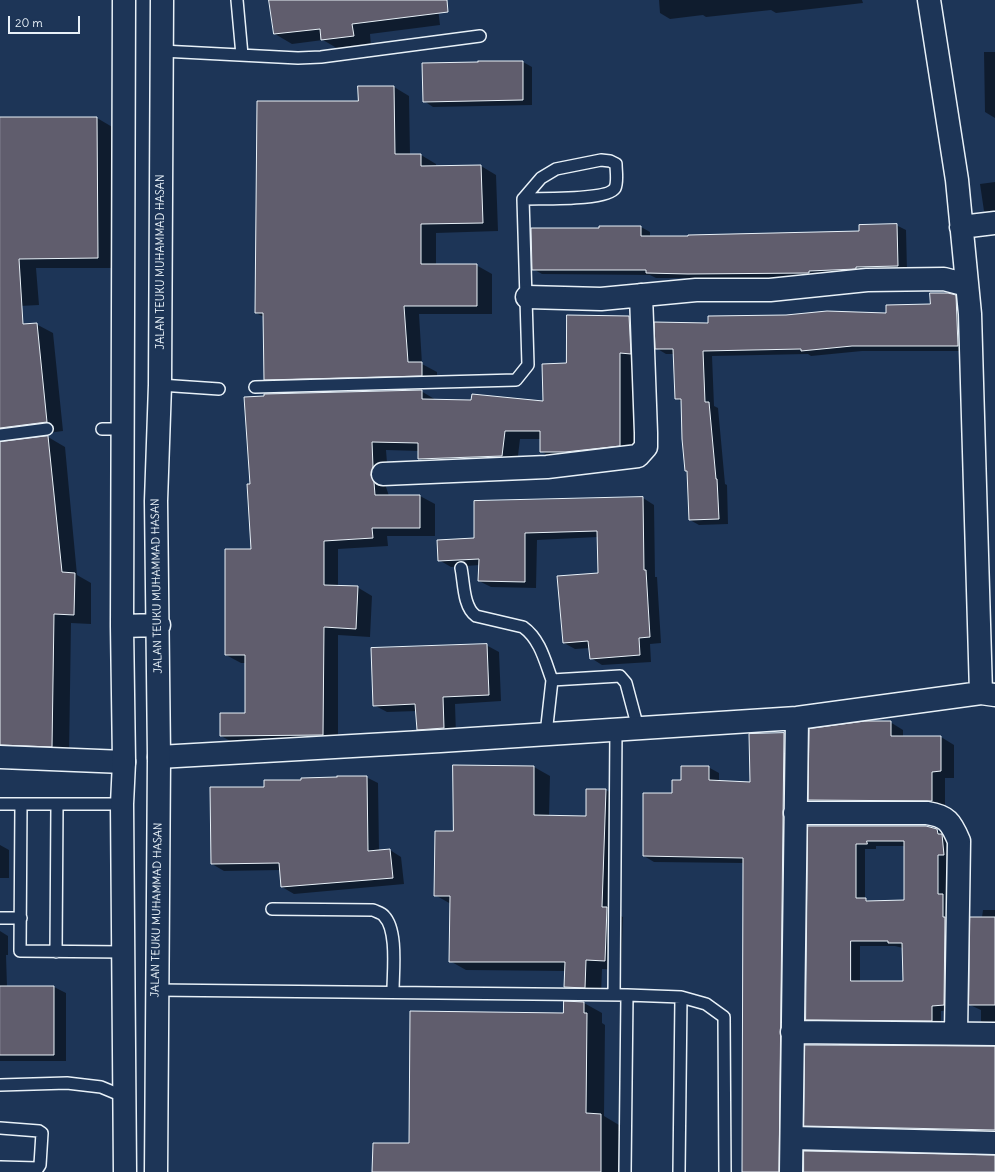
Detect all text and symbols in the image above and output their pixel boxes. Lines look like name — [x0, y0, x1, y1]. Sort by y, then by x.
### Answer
scale bar — [10, 8, 82, 34]
text: 20 m — [15, 15, 43, 30]
street label: JALAN TEUKU MUHAMMAD HASAN — [154, 174, 168, 350]
street label: JALAN TEUKU MUHAMMAD HASAN — [149, 498, 165, 674]
street label: JALAN TEUKU MUHAMMAD HASAN — [149, 822, 165, 998]

